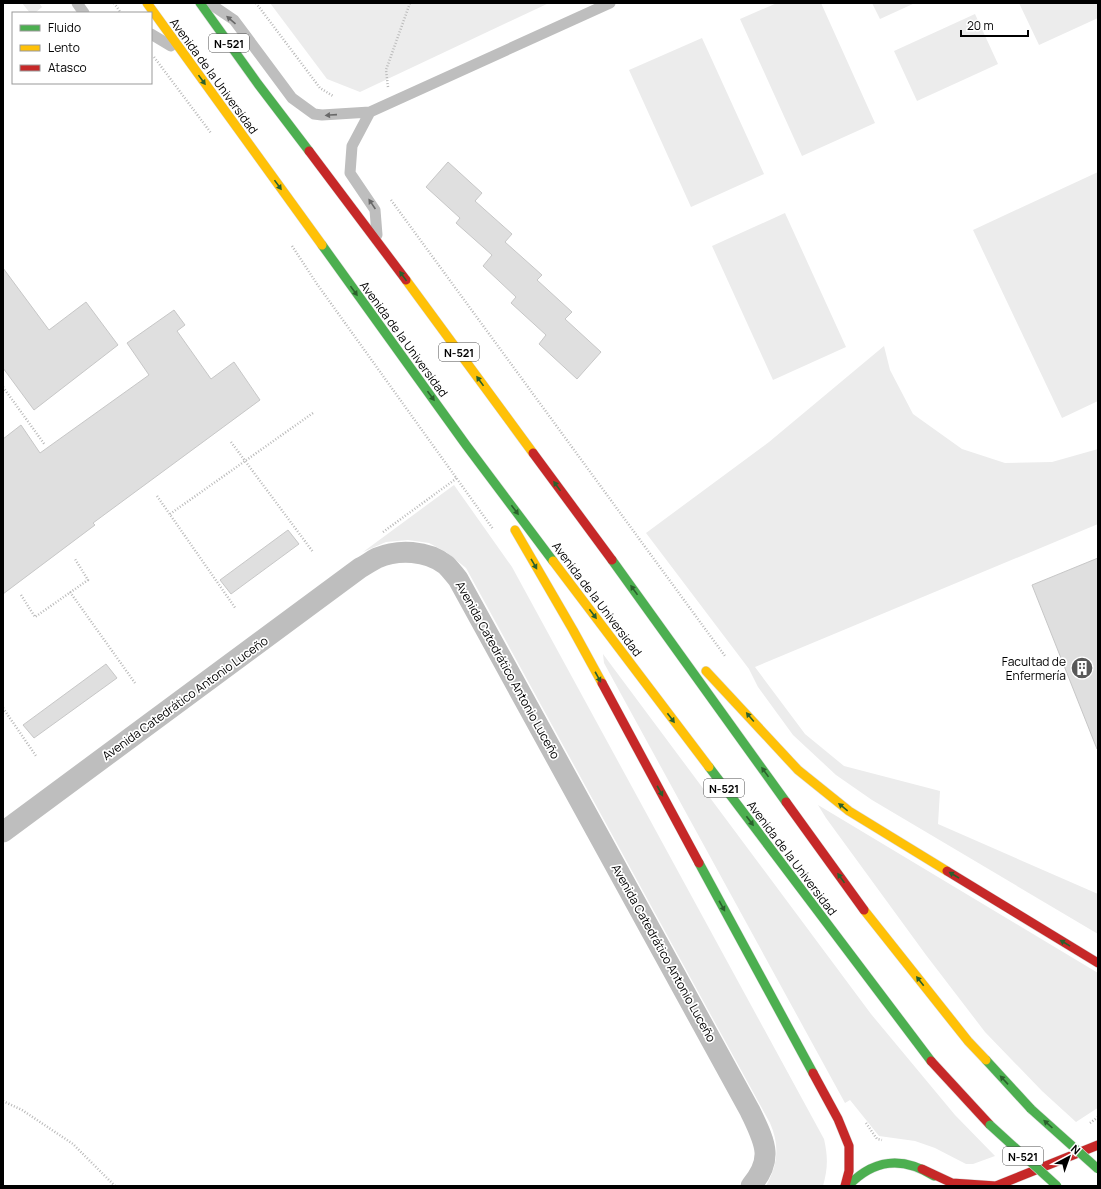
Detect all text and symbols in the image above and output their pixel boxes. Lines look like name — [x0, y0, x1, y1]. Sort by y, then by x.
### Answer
legend — [12, 12, 152, 84]
scale bar — [961, 12, 1028, 38]
street label: Avenida de la Universidad — [166, 15, 262, 137]
one-way arrow — [226, 15, 237, 24]
text: 20 m — [967, 17, 994, 34]
text: Fluido — [48, 19, 81, 36]
road number: N-521 — [209, 34, 249, 52]
text: Lento — [48, 39, 80, 56]
text: Atasco — [48, 59, 87, 76]
one-way arrow — [198, 75, 206, 85]
one-way arrow — [325, 111, 337, 118]
one-way arrow — [274, 180, 282, 191]
one-way arrow — [368, 199, 375, 210]
one-way arrow — [399, 271, 407, 282]
street label: Avenida de la Universidad — [356, 278, 452, 400]
one-way arrow — [350, 286, 358, 296]
road number: N-521 — [439, 343, 479, 361]
one-way arrow — [476, 376, 484, 386]
one-way arrow — [426, 391, 435, 402]
one-way arrow — [553, 480, 561, 491]
one-way arrow — [510, 505, 518, 515]
street label: Avenida de la Universidad — [548, 538, 646, 660]
one-way arrow — [531, 558, 538, 570]
street label: Avenida Catedrático Antonio Luceño — [452, 578, 564, 762]
one-way arrow — [630, 585, 638, 596]
one-way arrow — [589, 608, 597, 619]
street label: Avenida Catedrático Antonio Luceño — [99, 632, 271, 764]
place label: Facultad de Enfermería — [1002, 653, 1066, 684]
building icon: Facultad de Enfermería — [1069, 655, 1095, 681]
one-way arrow — [595, 671, 602, 683]
one-way arrow — [667, 712, 675, 723]
one-way arrow — [745, 712, 754, 723]
one-way arrow — [761, 767, 770, 778]
road number: N-521 — [704, 779, 744, 797]
one-way arrow — [657, 786, 664, 797]
street label: Avenida de la Universidad — [743, 797, 841, 919]
one-way arrow — [838, 802, 849, 811]
one-way arrow — [745, 816, 754, 827]
street label: Avenida Catedrático Antonio Luceño — [608, 861, 720, 1045]
one-way arrow — [837, 872, 845, 883]
one-way arrow — [948, 872, 960, 879]
one-way arrow — [719, 900, 726, 912]
one-way arrow — [1060, 939, 1070, 947]
one-way arrow — [916, 976, 925, 986]
one-way arrow — [999, 1075, 1009, 1085]
one-way arrow — [1043, 1120, 1053, 1129]
north arrow — [1049, 1137, 1089, 1177]
text: N — [1068, 1141, 1084, 1157]
road number: N-521 — [1003, 1147, 1043, 1165]

